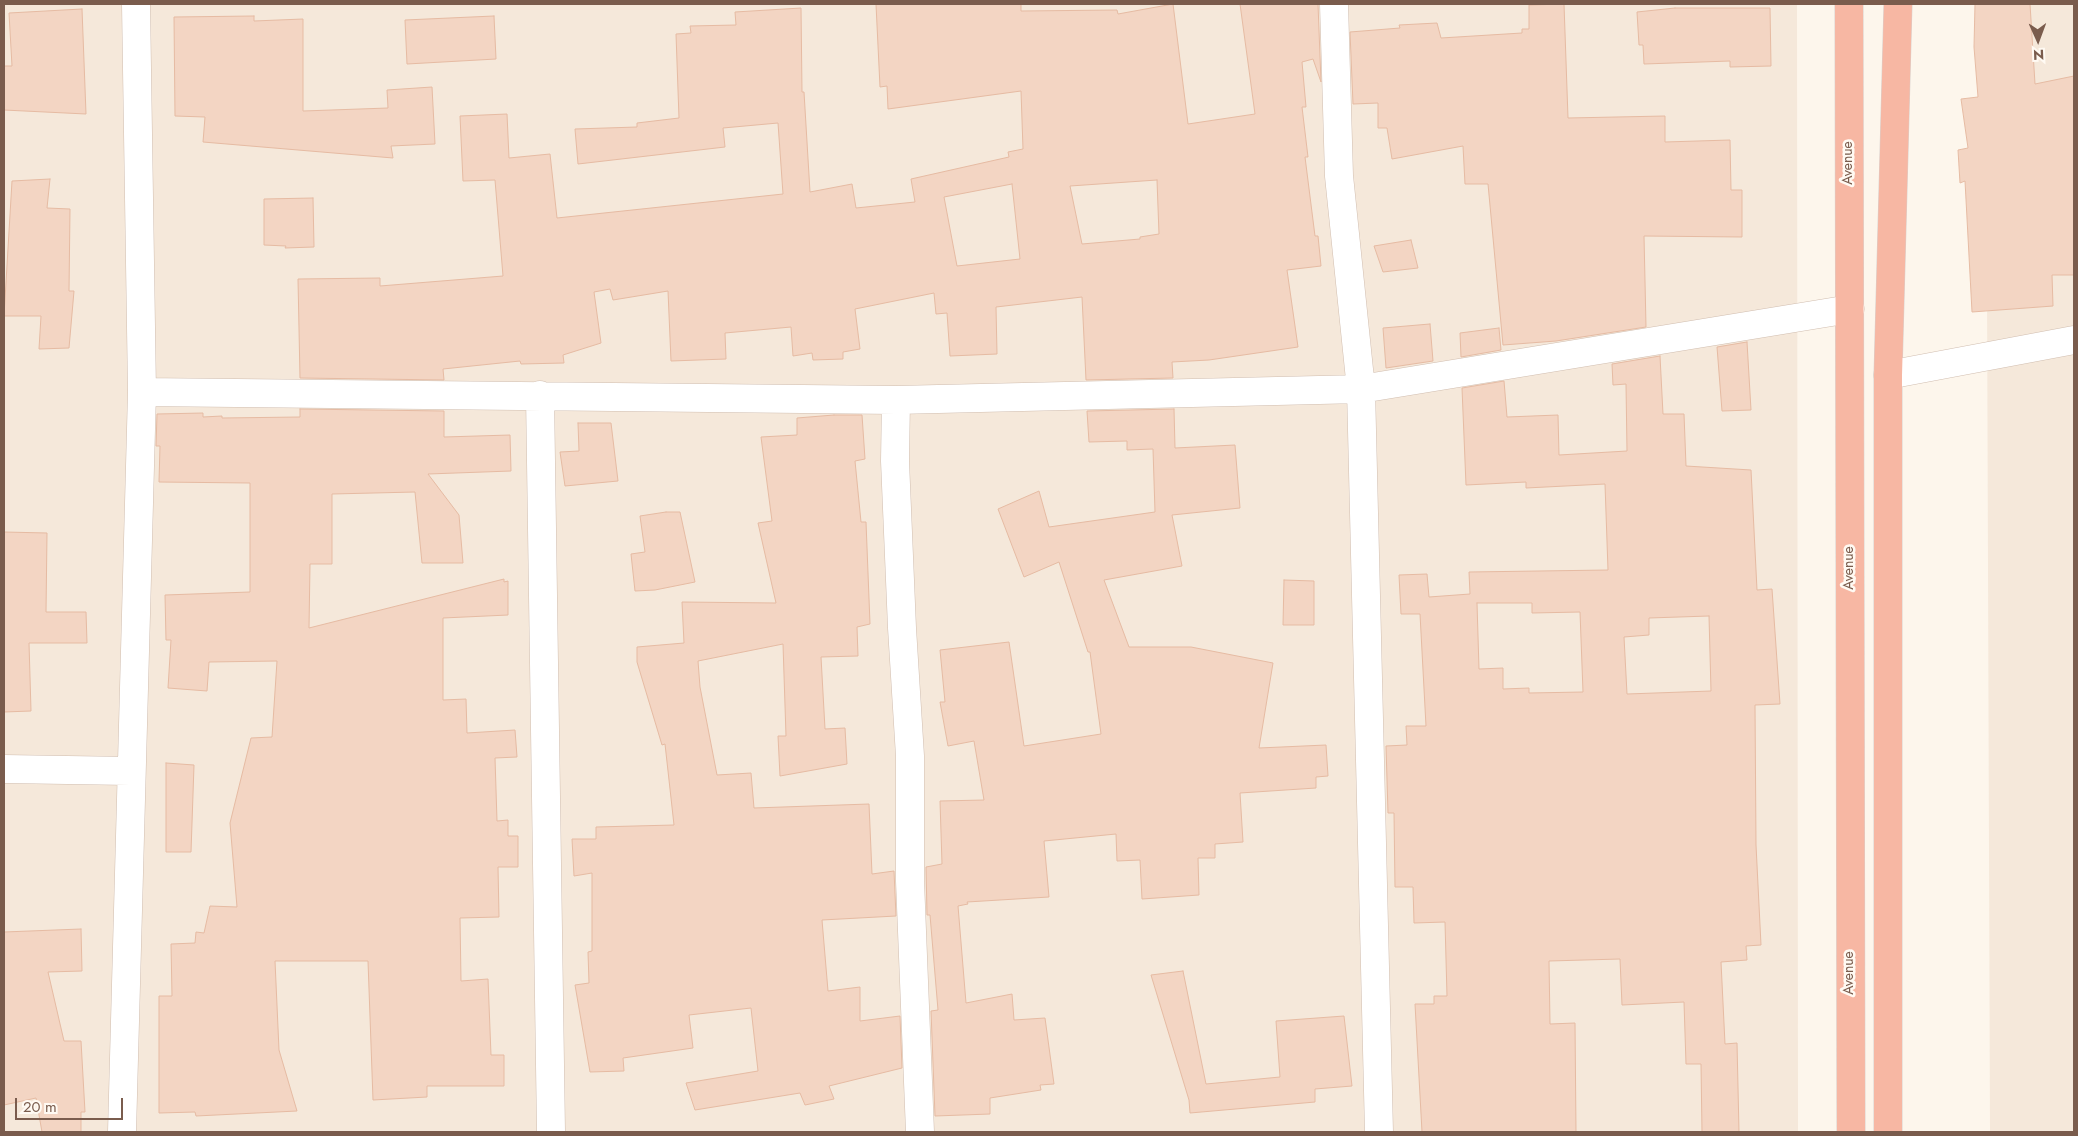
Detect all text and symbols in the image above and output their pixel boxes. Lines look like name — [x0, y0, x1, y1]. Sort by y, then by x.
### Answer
north arrow — [2013, 15, 2063, 65]
text: N — [2033, 45, 2044, 65]
street label: Avenue — [1841, 141, 1857, 185]
street label: Avenue — [1842, 546, 1858, 590]
street label: Avenue — [1842, 951, 1858, 995]
scale bar — [18, 1088, 125, 1120]
text: 20 m — [23, 1096, 57, 1118]

